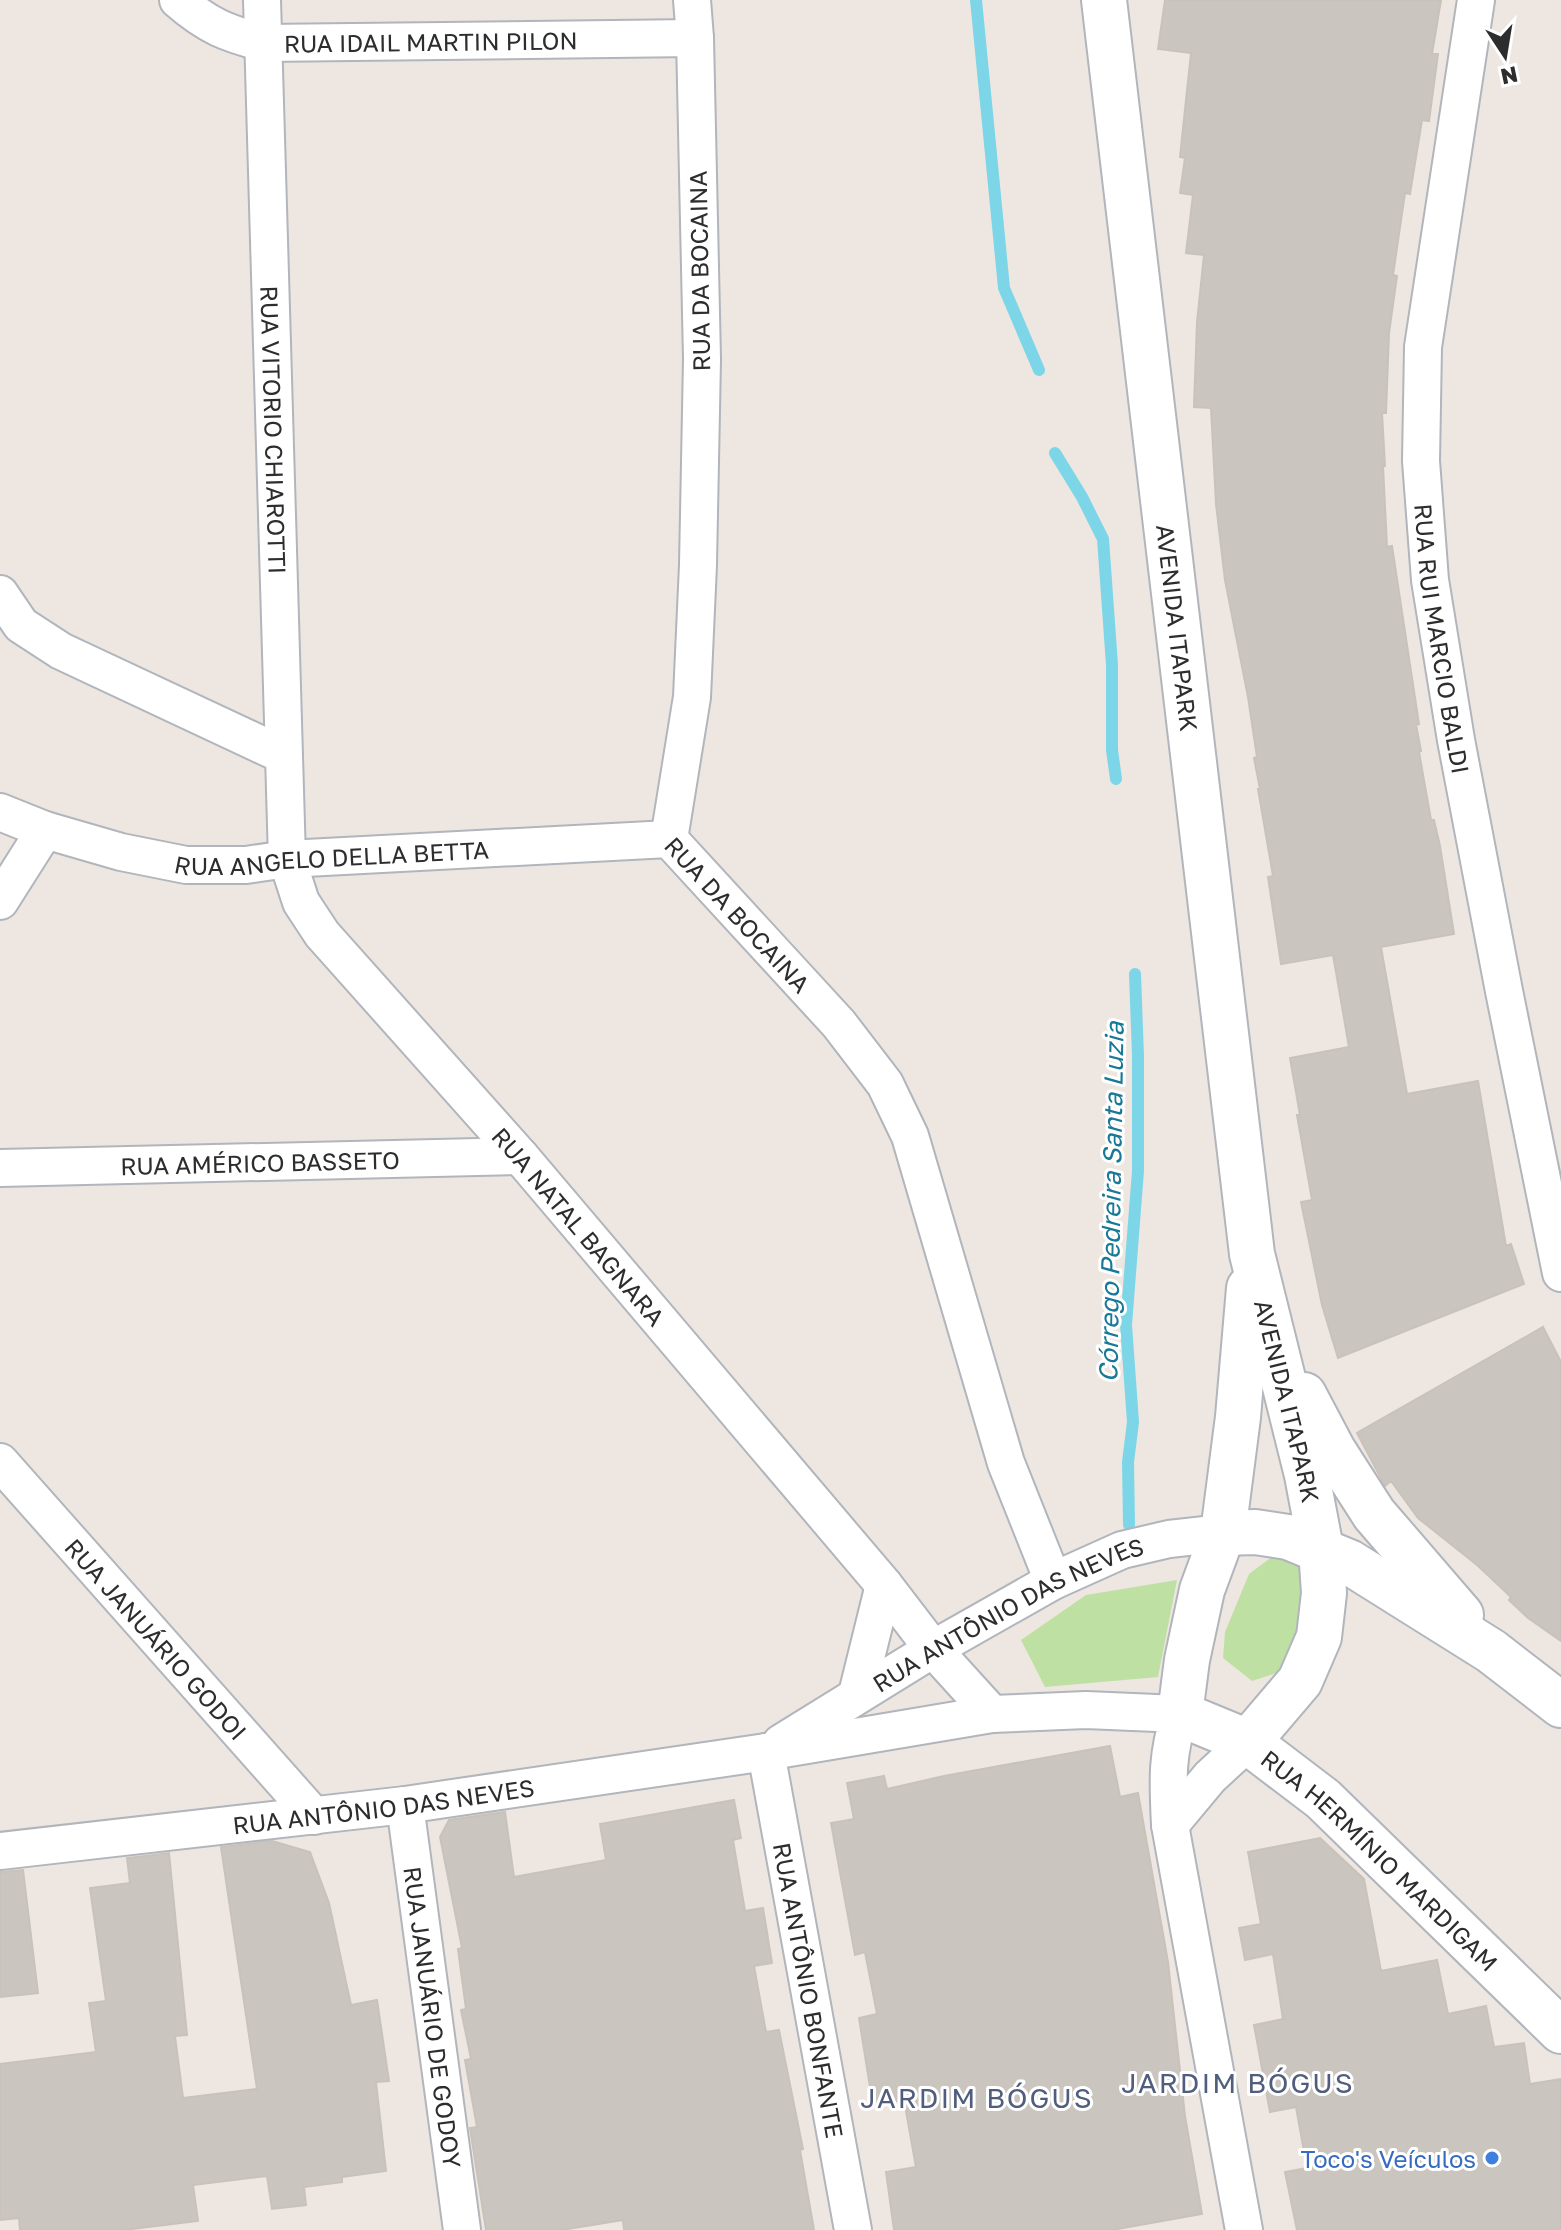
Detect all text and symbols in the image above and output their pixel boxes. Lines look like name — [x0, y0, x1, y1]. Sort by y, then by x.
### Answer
north arrow — [1465, 16, 1545, 96]
street label: RUA IDAIL MARTIN PILON — [284, 25, 578, 57]
text: N — [1498, 61, 1520, 91]
street label: RUA DA BOCAINA — [683, 170, 715, 372]
street label: RUA VITORIO CHIAROTTI — [256, 285, 293, 574]
street label: RUA RUI MARCIO BALDI — [1410, 502, 1477, 776]
street label: AVENIDA ITAPARK — [1151, 523, 1205, 733]
street label: RUA DA BOCAINA — [659, 830, 817, 998]
street label: RUA ANGELO DELLA BETTA — [172, 834, 490, 880]
water label: Córrego Pedreira Santa Luzia — [1092, 1020, 1130, 1383]
street label: RUA NATAL BAGNARA — [487, 1121, 672, 1331]
street label: RUA AMÉRICO BASSETO — [120, 1144, 400, 1180]
street label: AVENIDA ITAPARK — [1249, 1296, 1326, 1505]
street label: RUA ANTÔNIO DAS NEVES — [867, 1531, 1146, 1697]
street label: RUA JANUÁRIO GODOI — [60, 1532, 253, 1745]
street label: RUA HERMÍNIO MARDIGAM — [1256, 1743, 1504, 1976]
street label: RUA ANTÔNIO DAS NEVES — [231, 1772, 536, 1839]
street label: RUA ANTÔNIO BONFANTE — [768, 1840, 850, 2140]
street label: RUA JANUÁRIO DE GODOY — [399, 1865, 468, 2170]
district label: JARDIM BÓGUS — [1121, 2066, 1355, 2099]
district label: JARDIM BÓGUS — [860, 2081, 1094, 2114]
place label: Toco's Veículos — [1300, 2144, 1476, 2173]
marker: Toco's Veículos — [1483, 2149, 1501, 2167]

